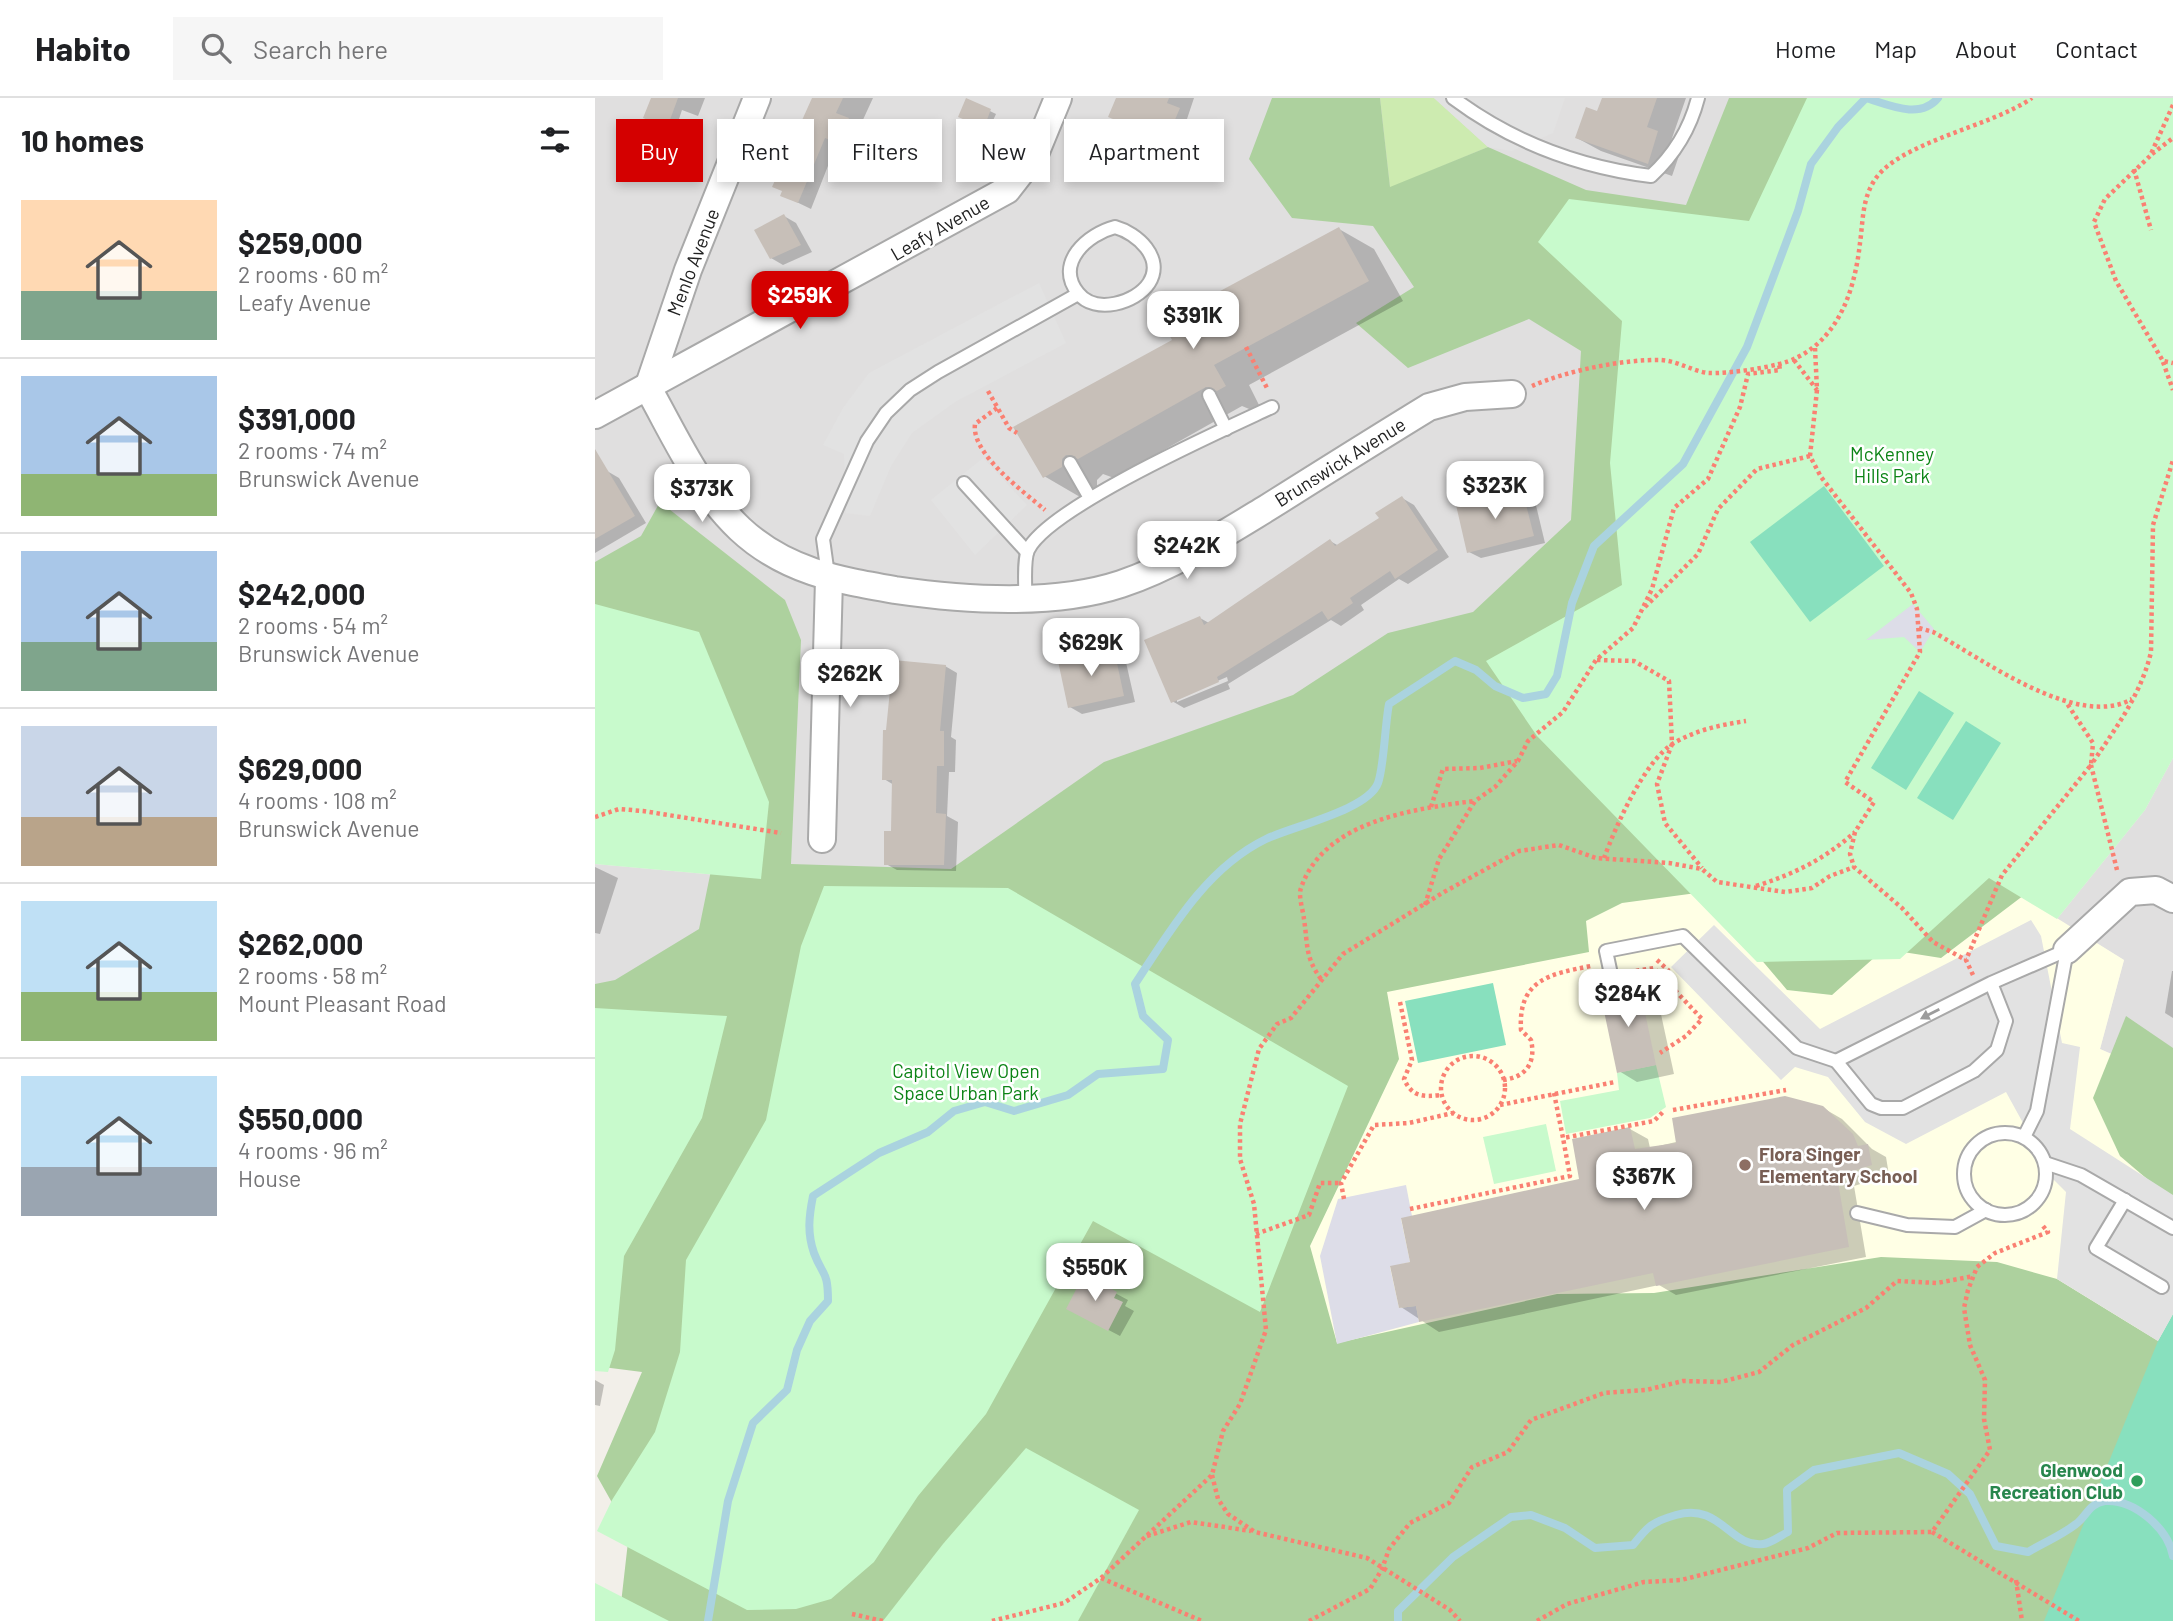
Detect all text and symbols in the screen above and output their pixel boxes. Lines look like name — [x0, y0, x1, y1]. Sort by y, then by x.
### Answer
search box — [173, 17, 663, 80]
text: Habito — [35, 28, 131, 68]
icon: search — [197, 29, 235, 67]
text: Search here — [253, 33, 388, 64]
text: Home — [1775, 34, 1836, 63]
text: Map — [1874, 34, 1917, 63]
text: About — [1955, 34, 2017, 63]
text: Contact — [2055, 34, 2138, 63]
chip: Buy — [616, 119, 703, 182]
chip: Rent — [717, 119, 814, 182]
chip: Filters — [828, 119, 942, 182]
chip: New — [956, 119, 1050, 182]
chip: Apartment — [1064, 119, 1224, 182]
icon: filters — [536, 121, 574, 159]
text: 10 homes — [21, 122, 144, 158]
street label: Leafy Avenue — [886, 190, 993, 265]
street label: Menlo Avenue — [662, 205, 723, 319]
text: $259,000 — [238, 224, 363, 260]
icon: home — [77, 228, 161, 312]
text: 2 rooms · 60 m² — [238, 260, 388, 288]
pin: $259K — [751, 272, 849, 331]
text: $259K — [767, 280, 833, 308]
text: Leafy Avenue — [238, 288, 371, 316]
pin: $391K — [1144, 292, 1242, 351]
text: $391K — [1163, 300, 1223, 328]
text: $391,000 — [238, 400, 356, 436]
icon: home — [77, 404, 161, 488]
street label: Brunswick Avenue — [1270, 412, 1409, 511]
text: 2 rooms · 74 m² — [238, 436, 387, 464]
park label: McKenney Hills Park — [1850, 442, 1934, 487]
pin: $323K — [1446, 462, 1544, 521]
text: Brunswick Avenue — [238, 464, 420, 492]
pin: $373K — [653, 464, 751, 524]
text: $323K — [1463, 470, 1527, 498]
text: $373K — [670, 473, 734, 501]
pin: $242K — [1138, 522, 1236, 581]
text: $242K — [1153, 530, 1221, 558]
text: $242,000 — [238, 575, 365, 611]
icon: home — [77, 579, 161, 663]
text: 2 rooms · 54 m² — [238, 611, 388, 639]
pin: $629K — [1042, 618, 1140, 678]
text: $629K — [1059, 627, 1124, 655]
text: Brunswick Avenue — [238, 639, 420, 667]
pin: $262K — [801, 650, 899, 709]
text: $262K — [817, 658, 883, 686]
text: $629,000 — [238, 750, 362, 786]
icon: home — [77, 754, 161, 838]
text: 4 rooms · 108 m² — [238, 786, 397, 814]
text: Brunswick Avenue — [238, 814, 420, 842]
text: $262,000 — [238, 925, 363, 961]
icon: home — [77, 929, 161, 1013]
text: 2 rooms · 58 m² — [238, 961, 387, 989]
pin: $284K — [1579, 970, 1677, 1029]
text: $284K — [1595, 978, 1661, 1006]
text: Mount Pleasant Road — [238, 989, 447, 1017]
one-way arrow — [1920, 1008, 1940, 1019]
park label: Capitol View Open Space Urban Park — [892, 1059, 1040, 1104]
text: $550,000 — [238, 1100, 363, 1136]
icon: home — [77, 1104, 161, 1188]
text: 4 rooms · 96 m² — [238, 1136, 388, 1164]
place label: Flora Singer Elementary School — [1759, 1142, 1917, 1187]
pin: $367K — [1595, 1152, 1693, 1212]
marker: Flora Singer Elementary School — [1737, 1157, 1753, 1173]
text: $367K — [1612, 1161, 1676, 1189]
text: House — [238, 1164, 301, 1192]
pin: $550K — [1046, 1244, 1144, 1303]
text: $550K — [1062, 1252, 1128, 1280]
place label: Glenwood Recreation Club — [1990, 1458, 2123, 1503]
marker: Glenwood Recreation Club — [2129, 1473, 2145, 1489]

